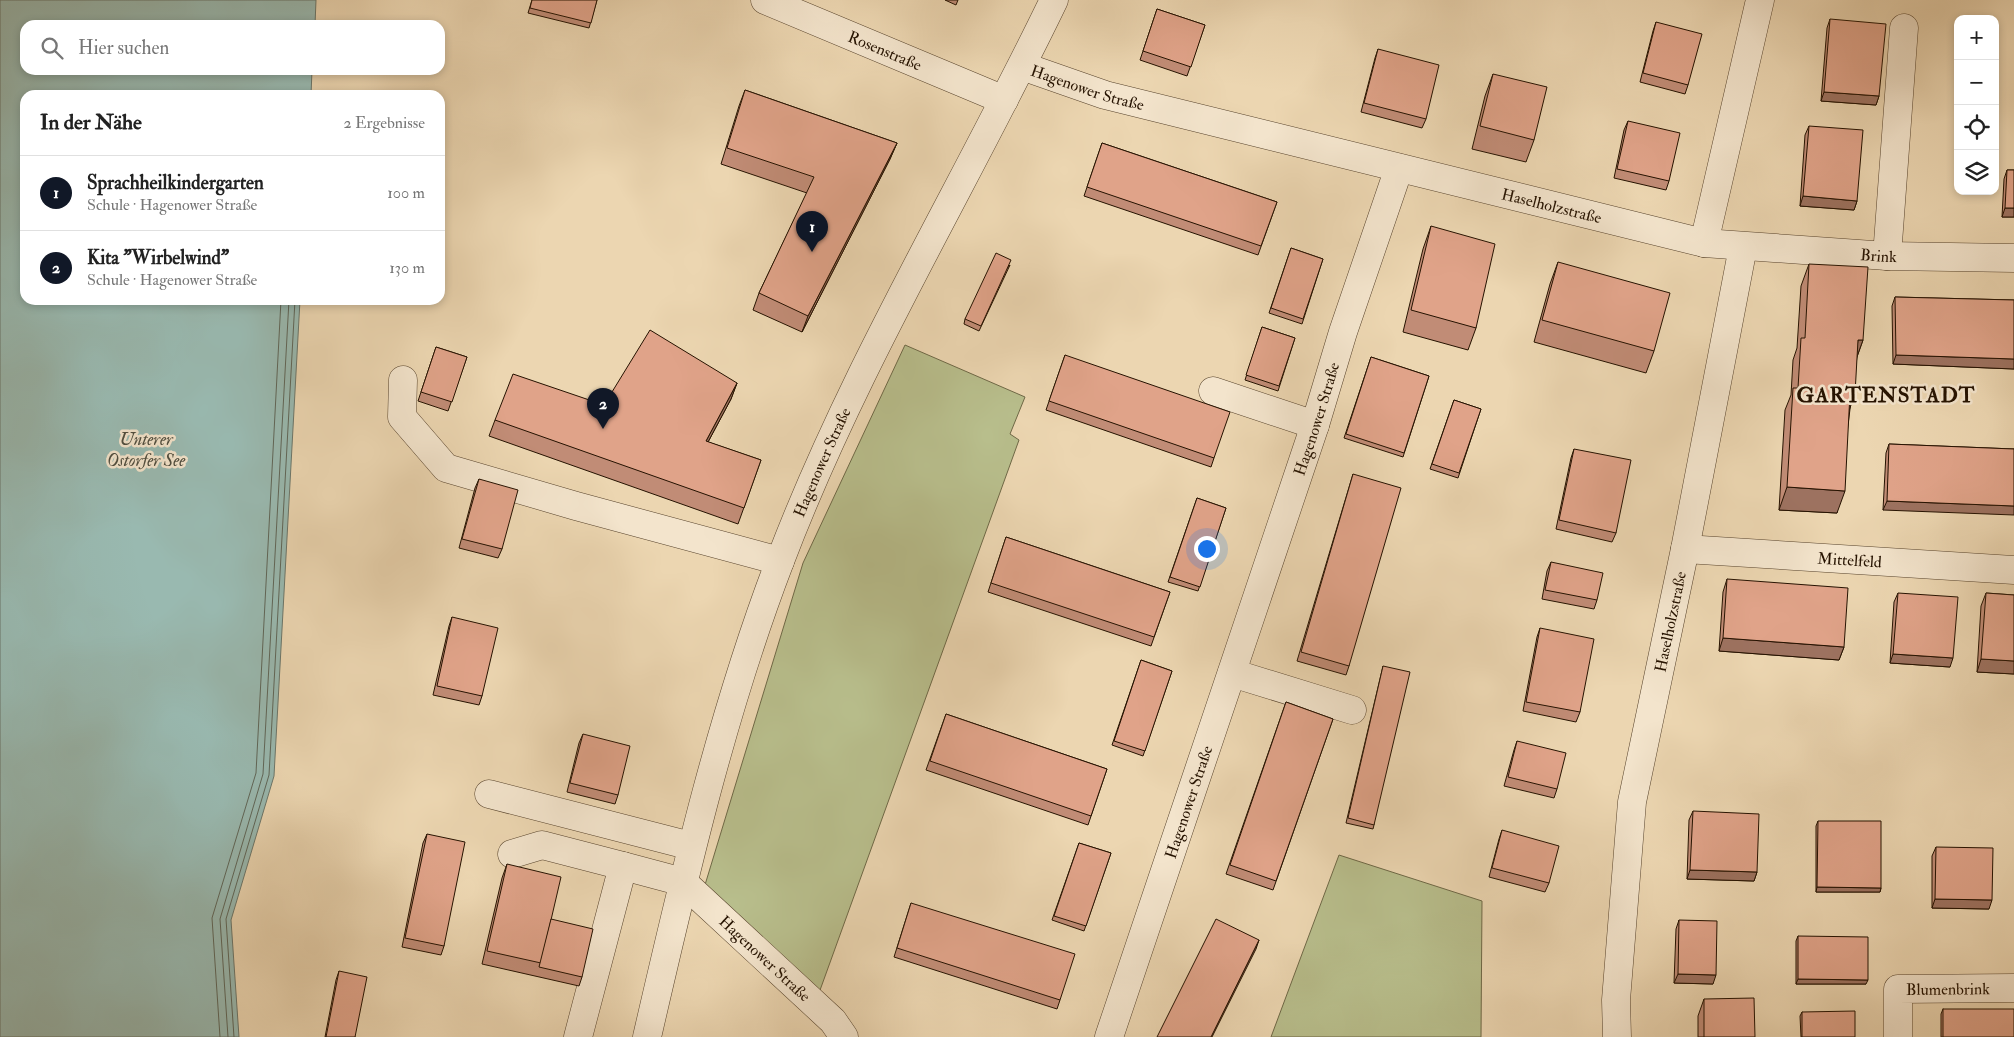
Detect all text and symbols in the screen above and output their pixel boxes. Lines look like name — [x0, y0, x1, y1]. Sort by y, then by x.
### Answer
map controls — [1954, 15, 1999, 195]
button: + — [1954, 15, 1999, 60]
search box — [20, 20, 445, 75]
street label: Rosenstraße — [845, 27, 925, 75]
icon: search — [38, 34, 66, 62]
text: Hier suchen — [78, 36, 169, 60]
button: − — [1954, 60, 1999, 105]
street label: Hagenower Straße — [1028, 61, 1146, 115]
button: locate — [1954, 105, 1999, 150]
text: In der Nähe — [40, 109, 142, 136]
text: 2 Ergebnisse — [344, 113, 425, 133]
button: layers — [1954, 150, 1999, 195]
text: Sprachheilkindergarten — [87, 171, 264, 195]
text: 1 — [53, 183, 59, 203]
text: 100 m — [387, 183, 425, 203]
street label: Haselholzstraße — [1499, 184, 1604, 228]
text: Schule · Hagenower Straße — [87, 195, 257, 215]
pin: 1 — [796, 211, 828, 252]
street label: Brink — [1860, 245, 1897, 267]
text: Kita "Wirbelwind" — [87, 246, 229, 270]
text: 2 — [52, 258, 60, 278]
text: 130 m — [389, 258, 425, 278]
text: Schule · Hagenower Straße — [87, 270, 257, 290]
street label: Hagenower Straße — [1290, 360, 1344, 478]
district label: GARTENSTADT — [1797, 382, 1975, 409]
pin: 2 — [587, 388, 619, 429]
street label: Hagenower Straße — [789, 404, 856, 520]
water label: Unterer Ostorfer See — [107, 428, 186, 472]
your location — [1194, 536, 1220, 562]
street label: Mittelfeld — [1817, 548, 1883, 573]
street label: Haselholzstraße — [1650, 569, 1691, 674]
street label: Hagenower Straße — [1161, 743, 1217, 861]
street label: Hagenower Straße — [715, 912, 815, 1007]
street label: Blumenbrink — [1906, 979, 1990, 1000]

